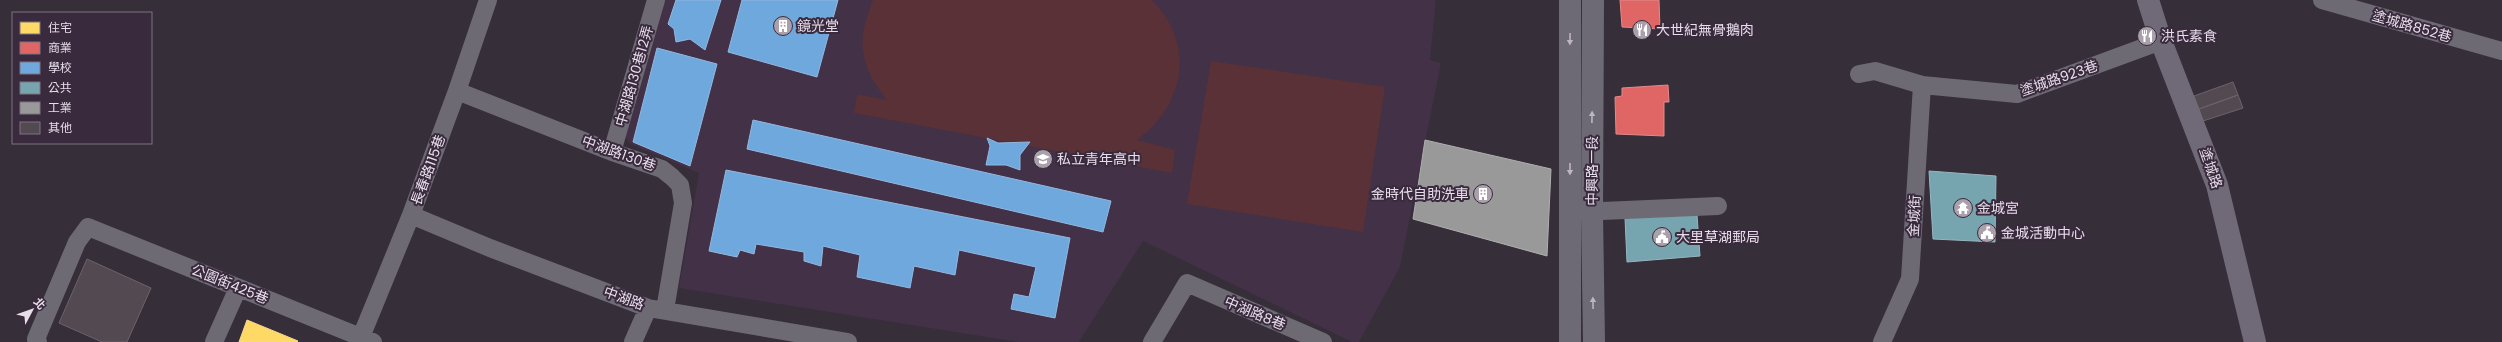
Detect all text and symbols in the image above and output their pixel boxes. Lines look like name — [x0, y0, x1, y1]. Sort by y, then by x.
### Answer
street label: 塗城路852巷 — [2370, 5, 2454, 47]
legend — [12, 12, 152, 144]
building icon: 鏡光堂 — [772, 15, 794, 37]
place label: 鏡光堂 — [797, 16, 839, 36]
text: 住宅 — [48, 19, 72, 36]
restaurant icon: 大世紀無骨鵝肉 — [1631, 19, 1653, 41]
place label: 大世紀無骨鵝肉 — [1656, 20, 1754, 40]
street label: 中湖路130巷12弄 — [610, 23, 658, 129]
restaurant icon: 洪氏素食 — [2136, 25, 2158, 47]
place label: 洪氏素食 — [2161, 26, 2217, 46]
one-way arrow — [1566, 33, 1573, 45]
text: 商業 — [48, 39, 72, 56]
street label: 塗城路923巷 — [2017, 55, 2101, 101]
text: 學校 — [48, 59, 72, 76]
text: 公共 — [48, 79, 72, 96]
text: 工業 — [48, 99, 72, 116]
one-way arrow — [1589, 110, 1595, 123]
text: 其他 — [48, 119, 72, 136]
street label: 中湖路130巷 — [579, 130, 659, 176]
street label: 長春路115巷 — [406, 132, 450, 208]
street label: 中興路一段 — [1582, 136, 1602, 206]
street label: 塗城路 — [2195, 145, 2227, 191]
school or university icon: 私立青年高中 — [1032, 148, 1054, 170]
place label: 私立青年高中 — [1057, 149, 1141, 169]
one-way arrow — [1567, 163, 1573, 176]
building icon: 金時代自助洗車 — [1472, 183, 1494, 205]
place label: 金時代自助洗車 — [1371, 184, 1469, 204]
street label: 金城街 — [1903, 195, 1925, 237]
temple icon: 金城宮 — [1952, 197, 1974, 219]
place label: 金城宮 — [1977, 198, 2019, 218]
public building icon: 金城活動中心 — [1976, 222, 1998, 244]
place label: 金城活動中心 — [2001, 223, 2085, 243]
public building icon: 大里草湖郵局 — [1651, 226, 1673, 248]
place label: 大里草湖郵局 — [1676, 227, 1760, 247]
street label: 公園街425巷 — [188, 259, 272, 309]
street label: 中湖路 — [601, 281, 647, 315]
north arrow — [12, 290, 52, 330]
street label: 中湖路8巷 — [1221, 291, 1289, 335]
text: 北 — [30, 294, 49, 313]
one-way arrow — [1590, 297, 1597, 309]

